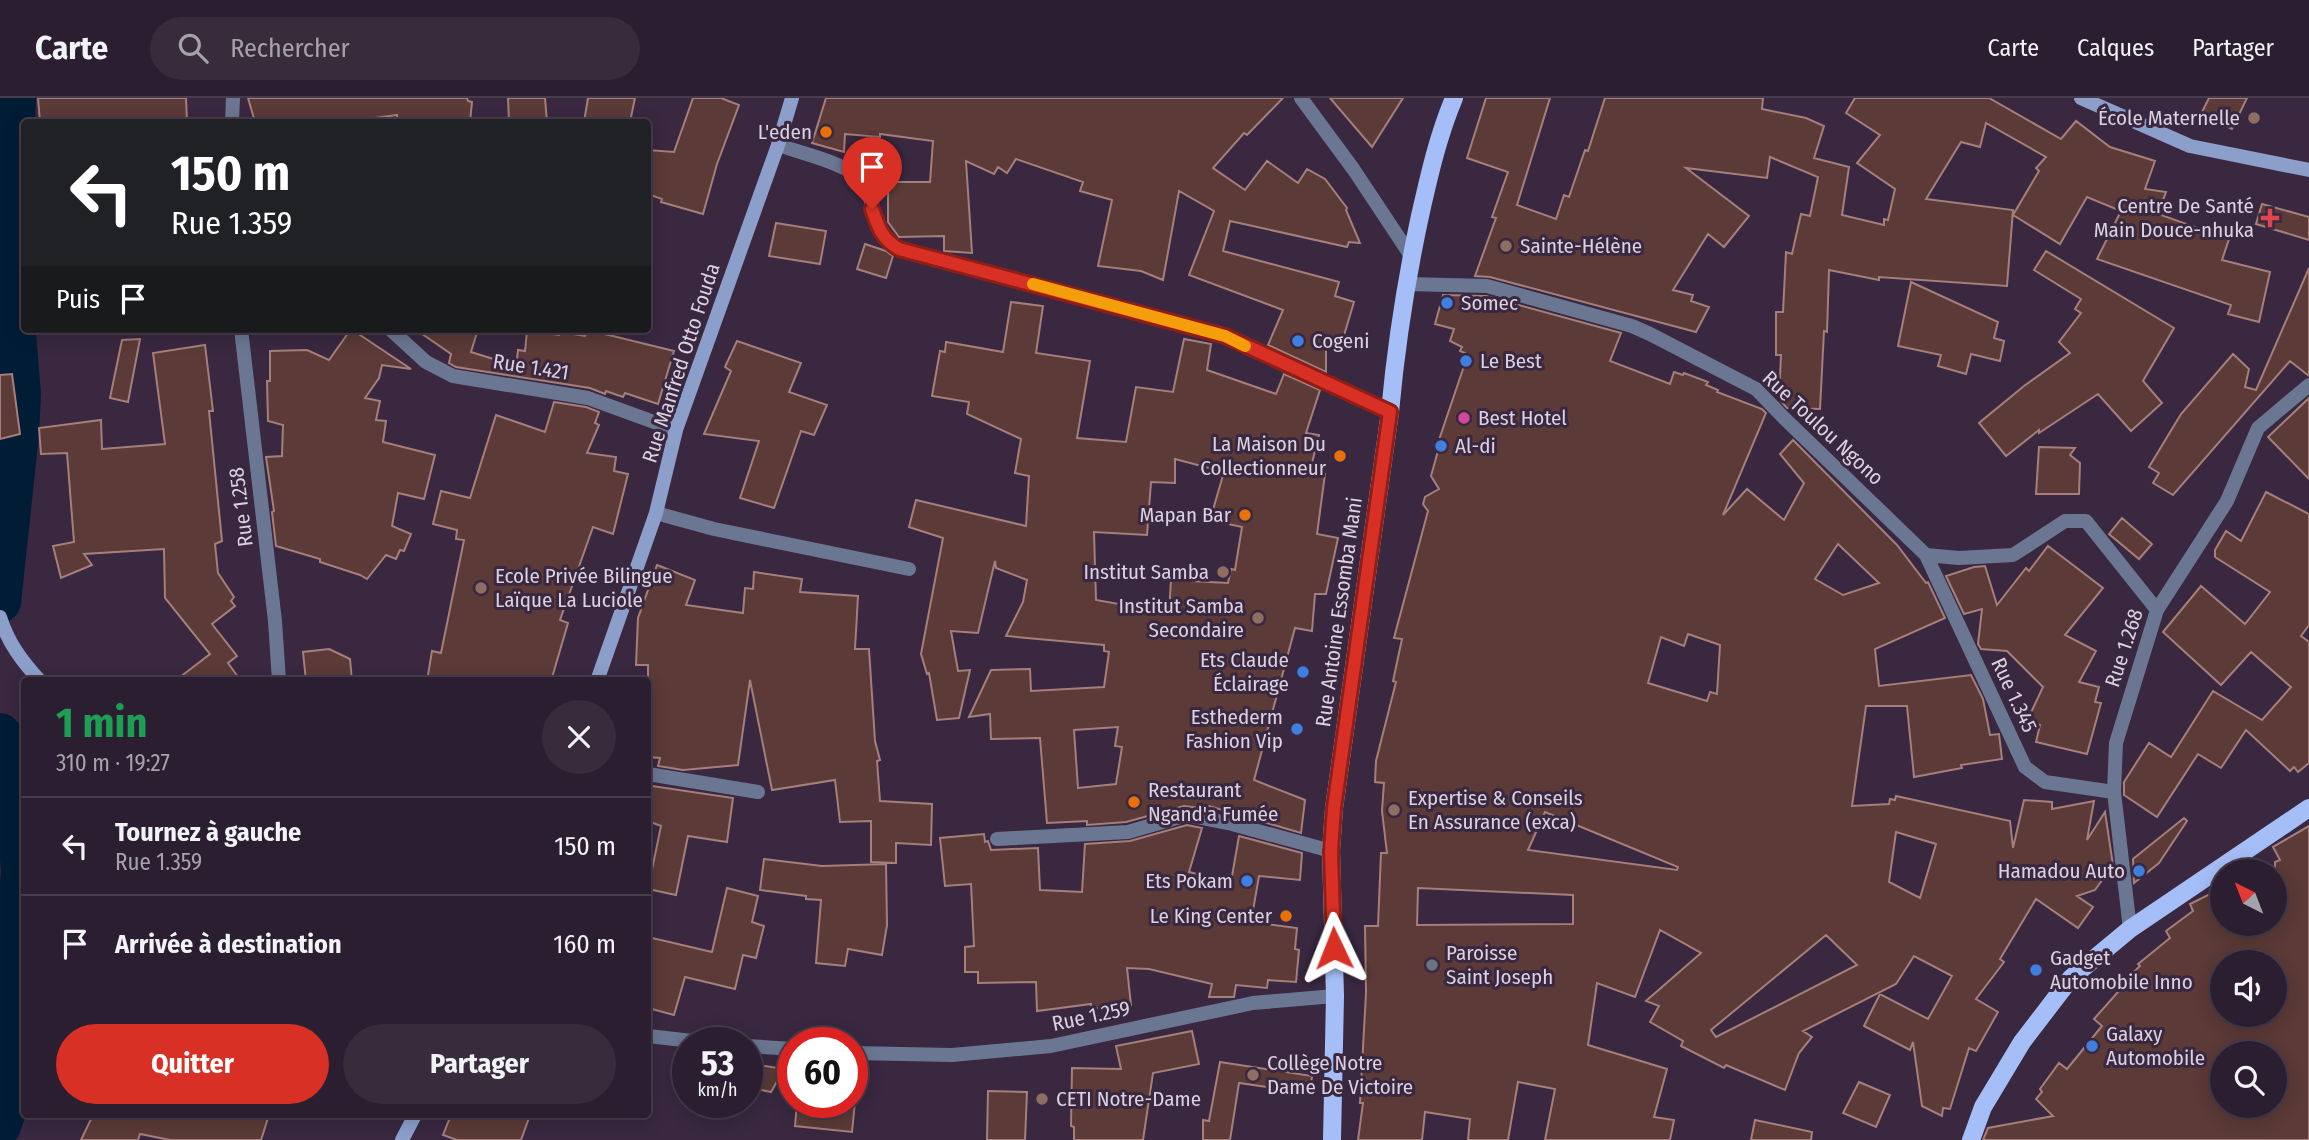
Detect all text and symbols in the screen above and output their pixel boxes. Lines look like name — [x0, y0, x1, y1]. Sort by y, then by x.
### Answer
search box — [150, 17, 640, 80]
text: Carte — [35, 28, 108, 68]
icon: search — [174, 29, 212, 67]
text: Rechercher — [230, 33, 350, 64]
text: Carte — [1988, 34, 2039, 62]
text: Calques — [2077, 34, 2154, 62]
text: Partager — [2192, 34, 2274, 62]
place label: École Maternelle — [2098, 105, 2240, 131]
marker: École Maternelle — [2246, 110, 2262, 126]
place label: L'eden — [758, 119, 812, 145]
marker: L'eden — [818, 124, 834, 140]
pin — [842, 137, 902, 209]
text: 150 m — [171, 144, 290, 203]
icon: left — [56, 147, 147, 238]
icon: arrive — [853, 148, 891, 186]
place label: Centre De Santé Main Douce-nhuka — [2094, 193, 2254, 243]
text: Rue 1.359 — [171, 204, 292, 242]
marker: Centre De Santé Main Douce-nhuka — [2260, 208, 2280, 228]
place label: Sainte-Hélène — [1520, 233, 1642, 259]
marker: Sainte-Hélène — [1498, 238, 1514, 254]
street label: Rue Manfred Otto Fouda — [636, 260, 726, 466]
icon: arrive — [114, 280, 152, 318]
text: Puis — [56, 284, 100, 315]
place label: Somec — [1461, 290, 1518, 316]
marker: Somec — [1439, 295, 1455, 311]
place label: Cogeni — [1312, 328, 1370, 354]
marker: Cogeni — [1290, 333, 1306, 349]
street label: Rue 1.421 — [491, 348, 571, 386]
place label: Le Best — [1480, 348, 1542, 374]
marker: Le Best — [1458, 353, 1474, 369]
street label: Rue Toulou Ngono — [1757, 365, 1889, 491]
place label: Best Hotel — [1478, 405, 1567, 431]
marker: Best Hotel — [1456, 410, 1472, 426]
place label: La Maison Du Collectionneur — [1200, 431, 1327, 481]
place label: Al-di — [1455, 433, 1496, 459]
marker: Al-di — [1433, 438, 1449, 454]
marker: La Maison Du Collectionneur — [1332, 448, 1348, 464]
street label: Rue 1.258 — [223, 466, 259, 548]
street label: Rue Antoine Essomba Mani — [1310, 496, 1368, 728]
place label: Mapan Bar — [1139, 502, 1232, 528]
marker: Mapan Bar — [1237, 507, 1253, 523]
place label: Institut Samba — [1084, 559, 1209, 585]
place label: Ecole Privée Bilingue Laïque La Luciole — [495, 563, 673, 613]
marker: Institut Samba — [1215, 564, 1231, 580]
marker: Ecole Privée Bilingue Laïque La Luciole — [473, 580, 489, 596]
place label: Institut Samba Secondaire — [1119, 593, 1244, 643]
street label: Rue 1.268 — [2099, 606, 2149, 690]
marker: Institut Samba Secondaire — [1250, 610, 1266, 626]
place label: Ets Claude Éclairage — [1200, 647, 1289, 697]
street label: Rue 1.345 — [1985, 653, 2043, 737]
marker: Ets Claude Éclairage — [1295, 664, 1311, 680]
text: 1 min — [56, 698, 147, 748]
button: close — [542, 700, 616, 774]
place label: Esthederm Fashion Vip — [1185, 704, 1283, 754]
marker: Esthederm Fashion Vip — [1289, 721, 1305, 737]
text: 310 m · 19:27 — [56, 749, 170, 777]
place label: Restaurant Ngand'a Fumée — [1148, 777, 1278, 827]
place label: Expertise & Conseils En Assurance (exca) — [1408, 785, 1583, 835]
marker: Restaurant Ngand'a Fumée — [1126, 794, 1142, 810]
marker: Expertise & Conseils En Assurance (exca) — [1386, 802, 1402, 818]
text: Tournez à gauche — [115, 817, 301, 848]
icon: left — [56, 827, 94, 865]
text: 150 m — [554, 831, 616, 862]
text: Rue 1.359 — [115, 848, 202, 876]
place label: Hamadou Auto — [1998, 858, 2125, 884]
north arrow — [2210, 859, 2287, 936]
map controls — [2210, 859, 2287, 1118]
marker: Hamadou Auto — [2131, 863, 2147, 879]
place label: Ets Pokam — [1145, 868, 1233, 894]
marker: Ets Pokam — [1239, 873, 1255, 889]
place label: Le King Center — [1150, 903, 1273, 929]
marker: Le King Center — [1278, 908, 1294, 924]
position arrow — [1297, 911, 1371, 985]
icon: arrive — [56, 925, 94, 963]
text: Arrivée à destination — [115, 929, 342, 960]
text: 160 m — [553, 929, 616, 960]
place label: Paroisse Saint Joseph — [1446, 940, 1553, 990]
place label: Gadget Automobile Inno — [2050, 945, 2193, 995]
button: sound — [2210, 950, 2287, 1027]
marker: Paroisse Saint Joseph — [1424, 957, 1440, 973]
marker: Gadget Automobile Inno — [2028, 962, 2044, 978]
street label: Rue 1.259 — [1050, 995, 1132, 1037]
place label: Galaxy Automobile — [2106, 1021, 2205, 1071]
button: Quitter — [56, 1024, 329, 1104]
button: Partager — [343, 1024, 616, 1104]
speed limit sign: 60 — [777, 1027, 868, 1118]
marker: Galaxy Automobile — [2084, 1038, 2100, 1054]
button: search — [2210, 1041, 2287, 1118]
text: 53 — [701, 1042, 734, 1084]
place label: Collège Notre Dame De Victoire — [1267, 1050, 1413, 1100]
marker: Collège Notre Dame De Victoire — [1245, 1067, 1261, 1083]
text: km/h — [697, 1079, 738, 1101]
place label: CETI Notre-Dame — [1056, 1086, 1201, 1112]
marker: CETI Notre-Dame — [1034, 1091, 1050, 1107]

